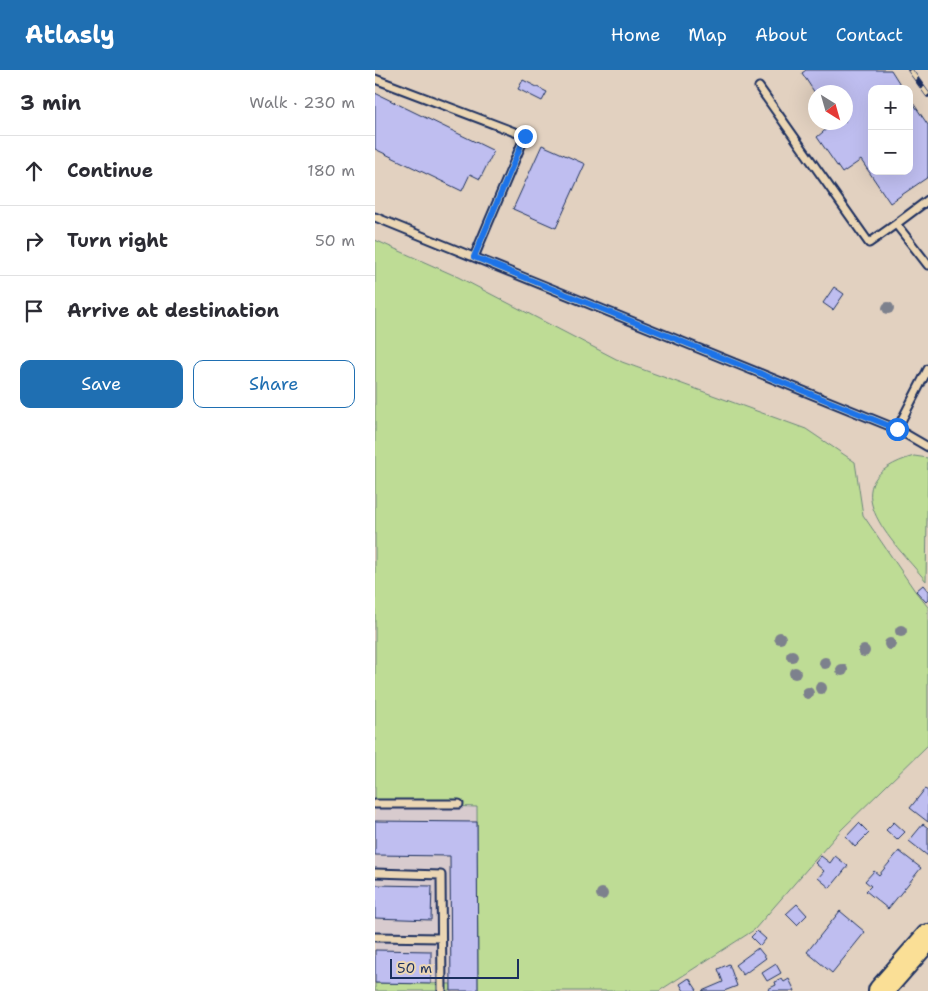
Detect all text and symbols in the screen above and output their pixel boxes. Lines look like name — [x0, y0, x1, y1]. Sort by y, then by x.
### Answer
text: Atlasly — [25, 19, 115, 51]
text: Home — [611, 23, 660, 47]
text: Map — [688, 23, 727, 47]
text: About — [755, 23, 808, 47]
text: Contact — [836, 23, 903, 47]
north arrow — [808, 85, 853, 130]
map controls — [868, 85, 913, 175]
button: + — [868, 85, 913, 130]
text: 3 min — [20, 89, 81, 117]
text: Walk · 230 m — [249, 92, 355, 113]
route end — [514, 125, 537, 148]
button: − — [868, 130, 913, 175]
icon: ahead — [20, 157, 48, 185]
text: Continue — [67, 158, 153, 183]
text: 180 m — [307, 160, 355, 181]
icon: right — [20, 227, 48, 255]
text: Turn right — [67, 228, 168, 253]
text: 50 m — [315, 230, 355, 251]
icon: arrive — [20, 297, 48, 325]
text: Arrive at destination — [67, 298, 279, 323]
button: Save — [20, 360, 183, 408]
button: Share — [193, 360, 355, 408]
route start — [886, 418, 909, 441]
scale bar — [390, 956, 519, 979]
text: 50 m — [397, 959, 432, 977]

